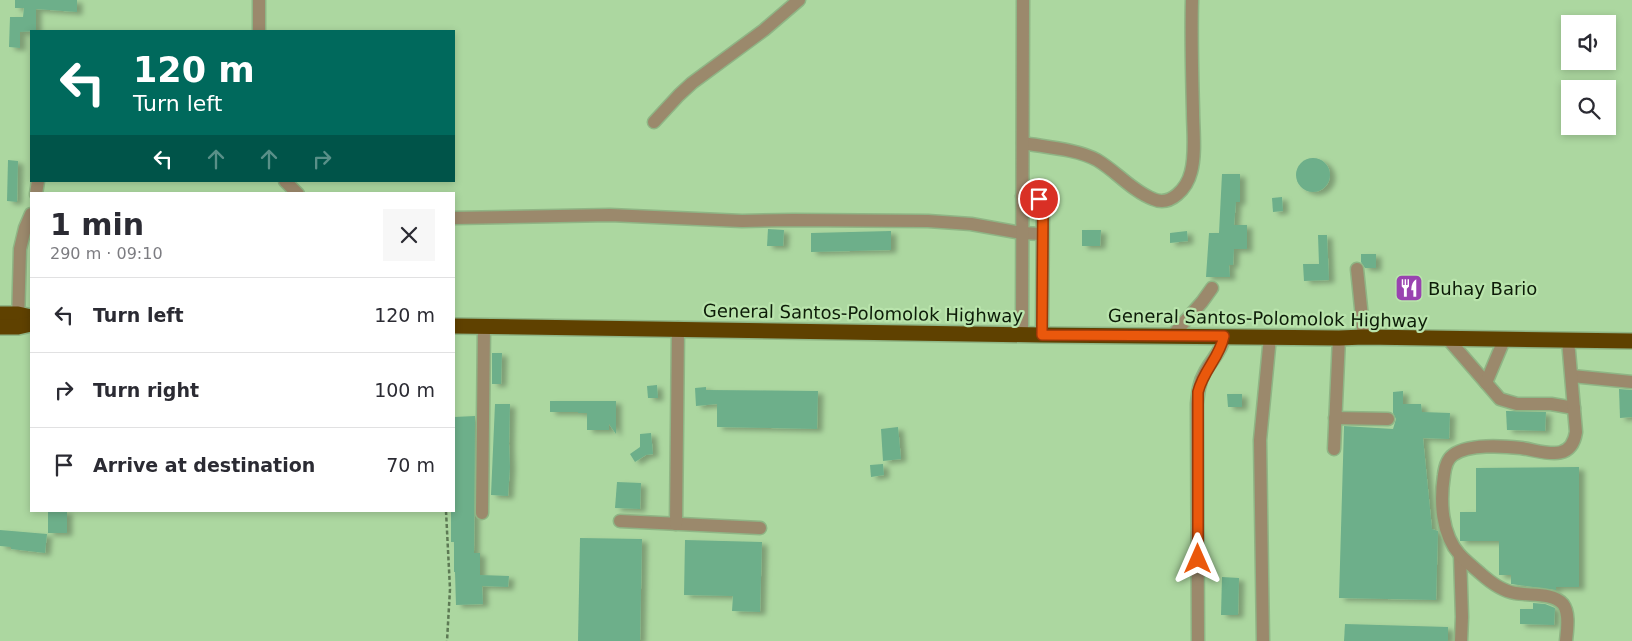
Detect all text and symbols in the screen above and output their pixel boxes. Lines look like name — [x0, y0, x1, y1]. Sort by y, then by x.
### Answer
map controls — [1561, 15, 1616, 135]
button: sound — [1561, 15, 1616, 70]
icon: left — [50, 50, 115, 115]
text: 120 m — [133, 50, 255, 90]
button: search — [1561, 80, 1616, 135]
text: Turn left — [133, 91, 222, 116]
icon: left — [149, 145, 177, 173]
icon: ahead — [202, 145, 230, 173]
icon: ahead — [255, 145, 283, 173]
icon: right — [308, 145, 336, 173]
pin — [1018, 178, 1060, 220]
icon: arrive — [1025, 185, 1053, 213]
text: 1 min — [50, 207, 144, 242]
button: close — [383, 209, 435, 261]
text: 290 m · 09:10 — [50, 244, 163, 263]
restaurant icon: Buhay Bario — [1394, 273, 1424, 303]
place label: Buhay Bario — [1428, 278, 1537, 299]
street label: General Santos-Polomolok Highway — [703, 300, 1024, 326]
icon: left — [50, 301, 78, 329]
text: Turn left — [93, 304, 184, 326]
text: 120 m — [374, 304, 435, 326]
street label: General Santos-Polomolok Highway — [1108, 305, 1429, 331]
icon: right — [50, 376, 78, 404]
text: Turn right — [93, 379, 199, 401]
text: 100 m — [374, 379, 435, 401]
icon: arrive — [50, 451, 78, 479]
text: Arrive at destination — [93, 454, 315, 476]
text: 70 m — [386, 454, 435, 476]
position arrow — [1171, 532, 1223, 584]

